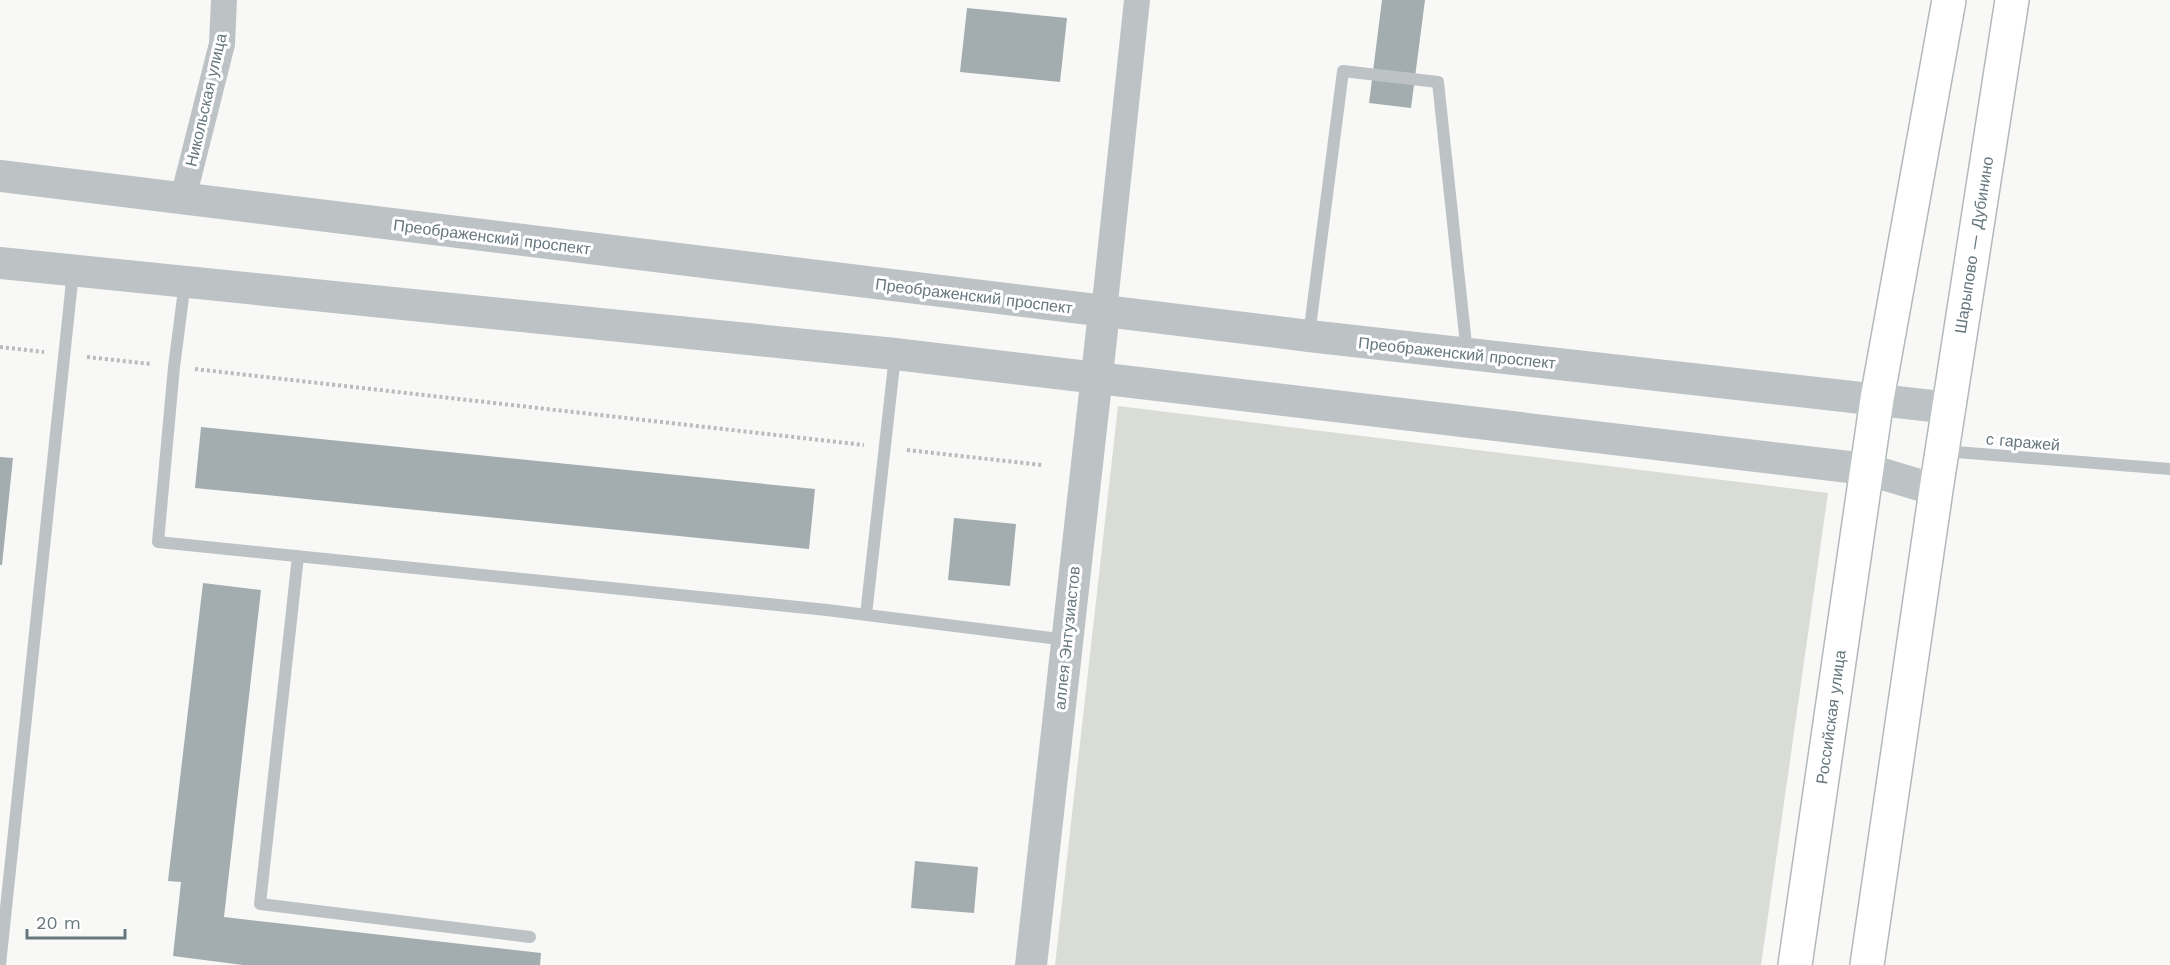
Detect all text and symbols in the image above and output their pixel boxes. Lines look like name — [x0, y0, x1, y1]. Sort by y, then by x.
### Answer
street label: Никольская улица — [181, 31, 231, 169]
street label: Шарыпово — Дубинино — [1951, 155, 1997, 335]
street label: Преображенский проспект — [392, 215, 592, 259]
street label: Преображенский проспект — [874, 274, 1074, 318]
street label: Преображенский проспект — [1357, 333, 1557, 373]
street label: с гаражей — [1985, 429, 2061, 455]
street label: аллея Энтузиастов — [1050, 565, 1084, 711]
street label: Российская улица — [1812, 649, 1850, 785]
scale bar — [27, 902, 124, 940]
text: 20 m — [36, 912, 81, 933]

